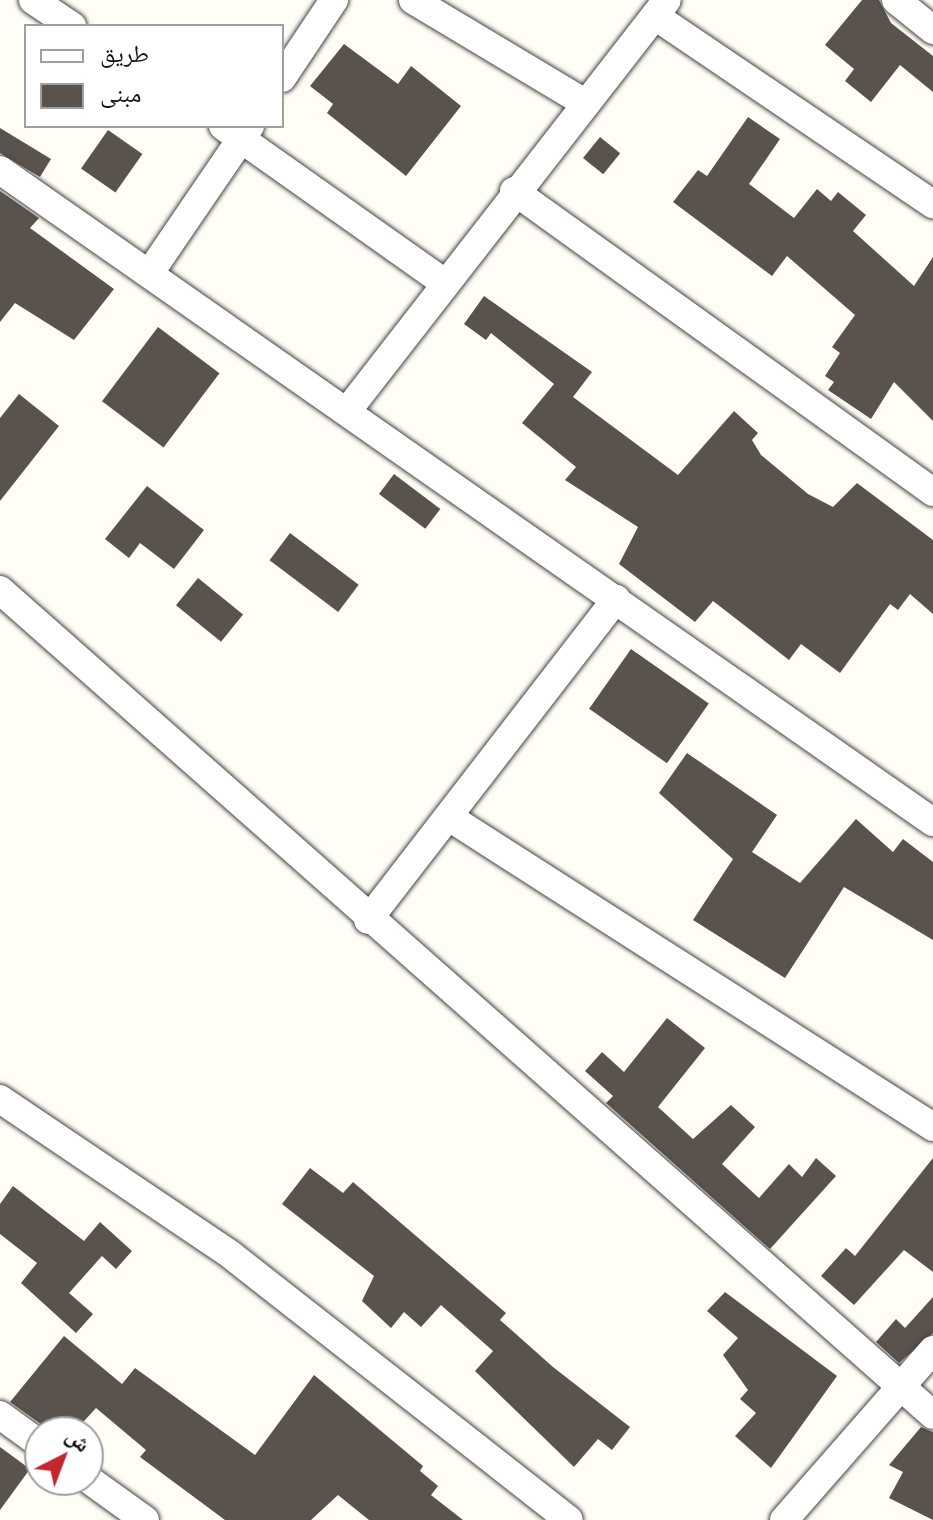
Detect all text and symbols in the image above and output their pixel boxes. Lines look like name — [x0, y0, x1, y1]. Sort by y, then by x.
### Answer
legend — [24, 24, 284, 128]
text: طريق — [100, 38, 149, 69]
text: مبنى — [100, 78, 141, 109]
north arrow — [24, 1416, 104, 1496]
text: ش — [61, 1421, 97, 1458]

